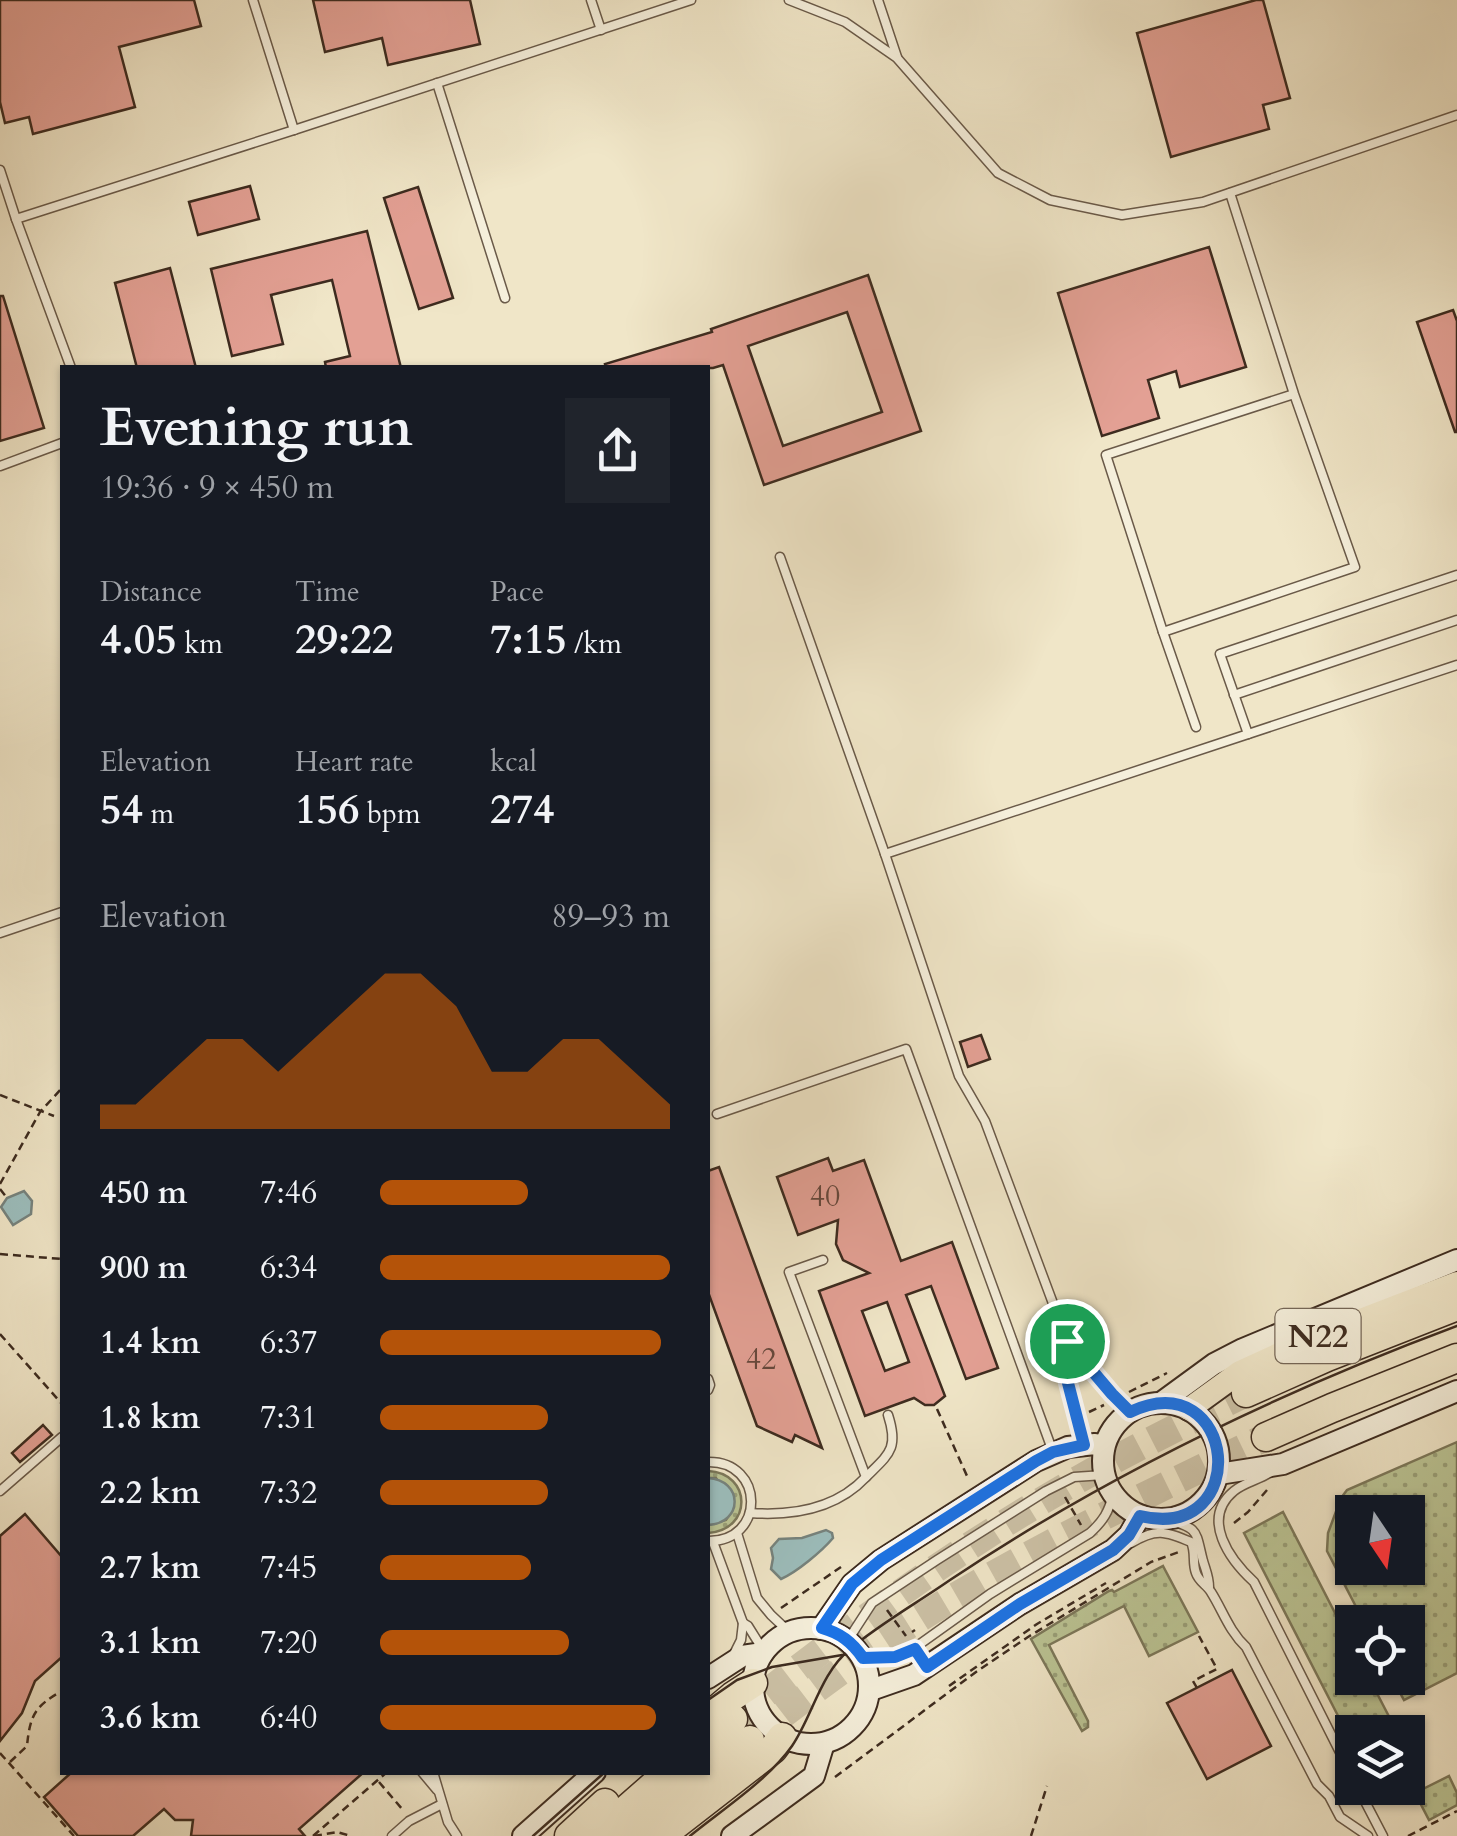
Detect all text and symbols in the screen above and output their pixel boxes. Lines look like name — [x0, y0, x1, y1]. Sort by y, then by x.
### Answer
text: Evening run — [100, 391, 413, 465]
button: share — [565, 398, 670, 503]
text: 19:36 · 9 × 450 m — [100, 466, 334, 510]
text: Distance — [100, 573, 202, 611]
text: Time — [295, 573, 360, 611]
text: Pace — [490, 573, 544, 611]
text: 4.05 — [100, 611, 177, 668]
text: 29:22 — [295, 611, 393, 668]
text: 7:15 — [490, 611, 567, 668]
text: km — [177, 625, 223, 663]
text: /km — [567, 625, 622, 663]
text: Elevation — [100, 743, 211, 781]
text: Heart rate — [295, 743, 414, 781]
text: kcal — [490, 743, 537, 781]
text: 54 — [100, 781, 143, 838]
text: 156 — [295, 781, 360, 838]
text: 274 — [490, 781, 555, 838]
text: m — [143, 795, 174, 833]
text: bpm — [360, 795, 421, 833]
text: Elevation — [100, 895, 227, 939]
text: 89–93 m — [551, 895, 670, 939]
text: 450 m — [100, 1171, 187, 1215]
text: 7:46 — [260, 1171, 317, 1215]
house number: 40 — [810, 1176, 840, 1217]
text: 900 m — [100, 1246, 187, 1290]
text: 6:34 — [260, 1246, 317, 1290]
pin — [1025, 1299, 1110, 1384]
road number: N22 — [1276, 1309, 1360, 1363]
icon: arrive — [1040, 1314, 1095, 1369]
text: 1.4 km — [100, 1321, 200, 1365]
text: 6:37 — [260, 1321, 317, 1365]
house number: 42 — [746, 1339, 776, 1380]
text: 1.8 km — [100, 1396, 200, 1440]
text: 7:31 — [260, 1396, 317, 1440]
text: 2.2 km — [100, 1471, 200, 1515]
text: 7:32 — [260, 1471, 317, 1515]
north arrow — [1335, 1495, 1425, 1585]
map controls — [1335, 1495, 1425, 1805]
text: 2.7 km — [100, 1546, 200, 1590]
text: 7:45 — [260, 1546, 317, 1590]
button: locate — [1335, 1605, 1425, 1695]
text: 3.1 km — [100, 1621, 200, 1665]
text: 7:20 — [260, 1621, 317, 1665]
text: 3.6 km — [100, 1696, 200, 1740]
text: 6:40 — [260, 1696, 317, 1740]
button: layers — [1335, 1715, 1425, 1805]

